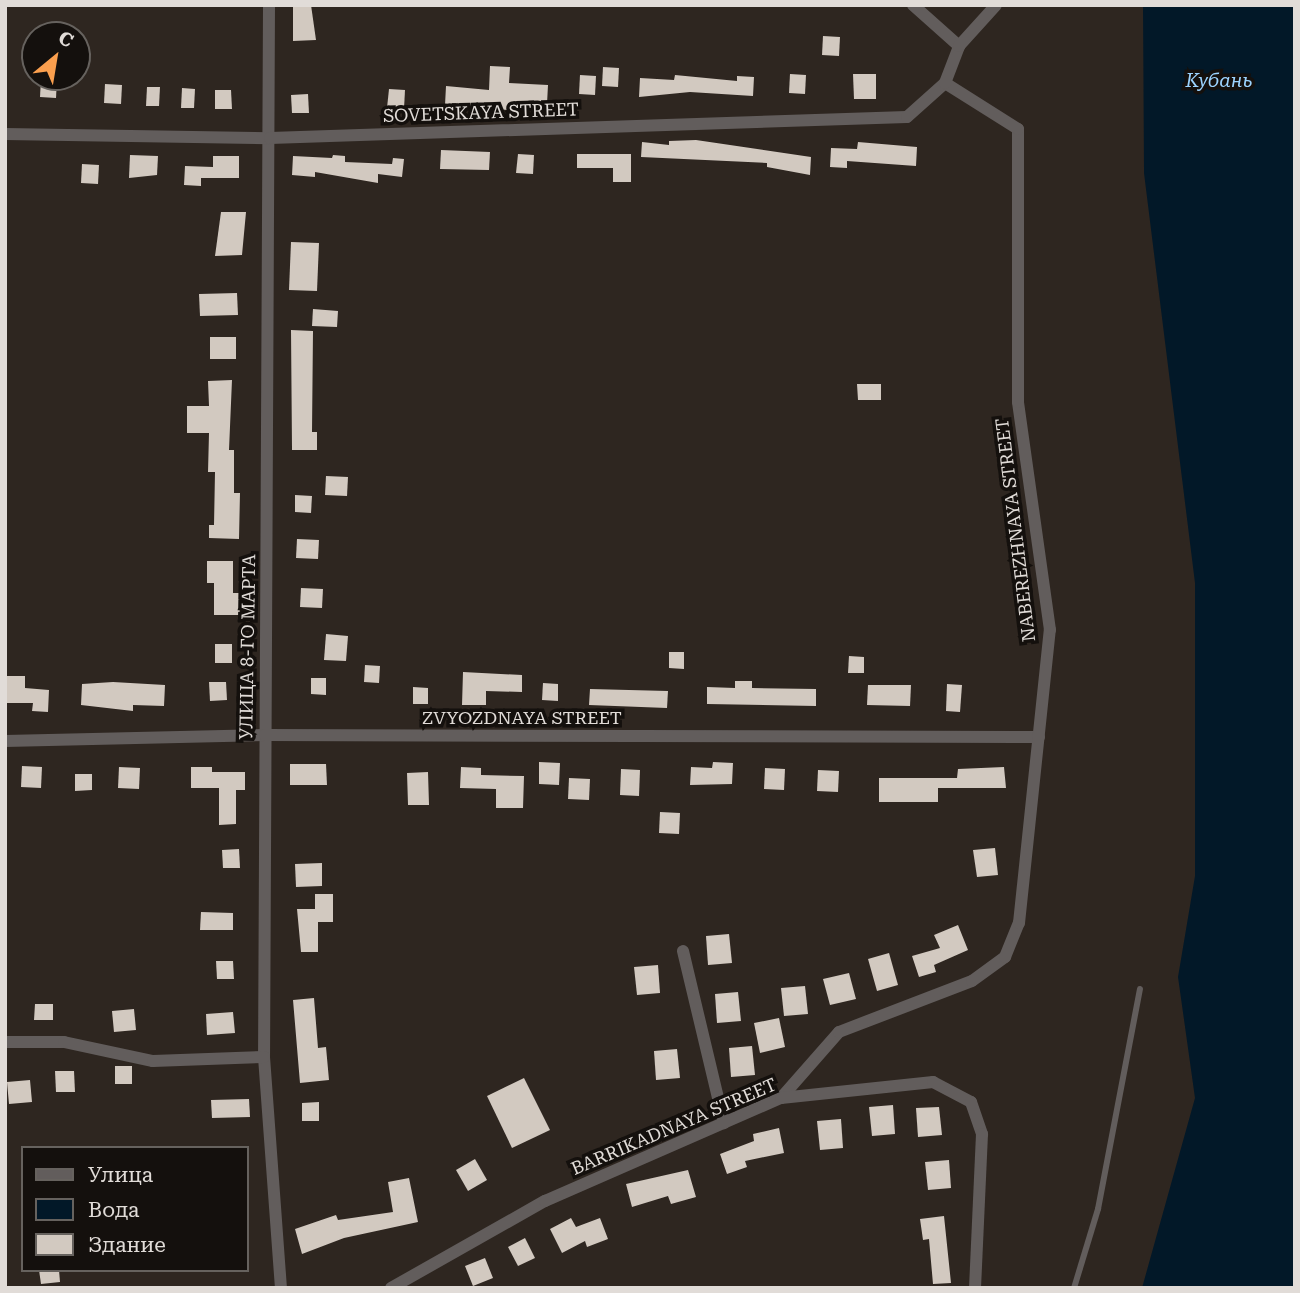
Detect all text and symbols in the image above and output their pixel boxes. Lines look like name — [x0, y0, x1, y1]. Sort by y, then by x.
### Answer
north arrow — [21, 21, 91, 91]
text: С — [54, 26, 77, 52]
water label: Кубань — [1185, 70, 1253, 92]
street label: SOVETSKAYA STREET — [383, 99, 579, 127]
street label: NABEREZHNAYA STREET — [992, 417, 1040, 643]
street label: УЛИЦА 8-ГО МАРТА — [236, 554, 260, 740]
street label: ZVYOZDNAYA STREET — [422, 707, 622, 729]
street label: BARRIKADNAYA STREET — [568, 1074, 780, 1180]
legend — [21, 1146, 248, 1272]
text: Улица — [88, 1163, 153, 1187]
text: Вода — [88, 1198, 140, 1222]
text: Здание — [88, 1233, 166, 1257]

